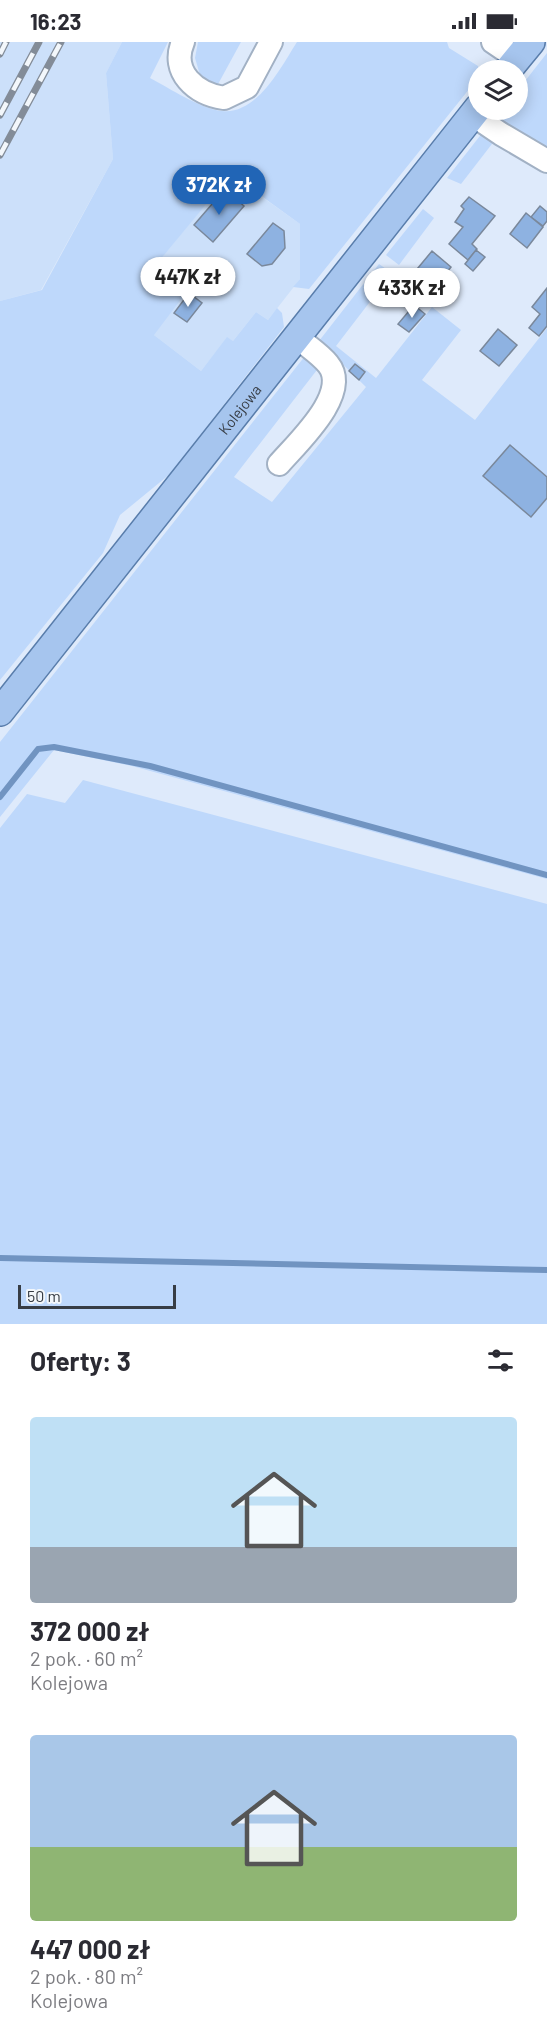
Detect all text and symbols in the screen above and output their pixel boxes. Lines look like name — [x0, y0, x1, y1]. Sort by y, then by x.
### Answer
text: 16:23 — [30, 8, 82, 34]
map controls — [468, 60, 528, 120]
button: layers — [468, 60, 528, 120]
pin: 372K zł — [164, 165, 274, 216]
text: 372K zł — [186, 172, 252, 196]
pin: 447K zł — [133, 257, 243, 308]
text: 447K zł — [154, 264, 222, 288]
pin: 433K zł — [357, 268, 467, 319]
text: 433K zł — [378, 275, 446, 299]
street label: Kolejowa — [214, 381, 265, 438]
scale bar — [18, 1282, 176, 1310]
text: 50 m — [27, 1286, 61, 1305]
icon: filters — [484, 1344, 517, 1377]
text: Oferty: 3 — [30, 1345, 131, 1376]
icon: home — [220, 1456, 328, 1564]
text: 372 000 zł — [30, 1615, 150, 1646]
text: 2 pok. · 60 m² — [30, 1646, 143, 1670]
text: Kolejowa — [30, 1670, 108, 1694]
icon: home — [220, 1774, 328, 1882]
text: 447 000 zł — [30, 1933, 151, 1964]
text: 2 pok. · 80 m² — [30, 1964, 143, 1988]
text: Kolejowa — [30, 1988, 108, 2012]

